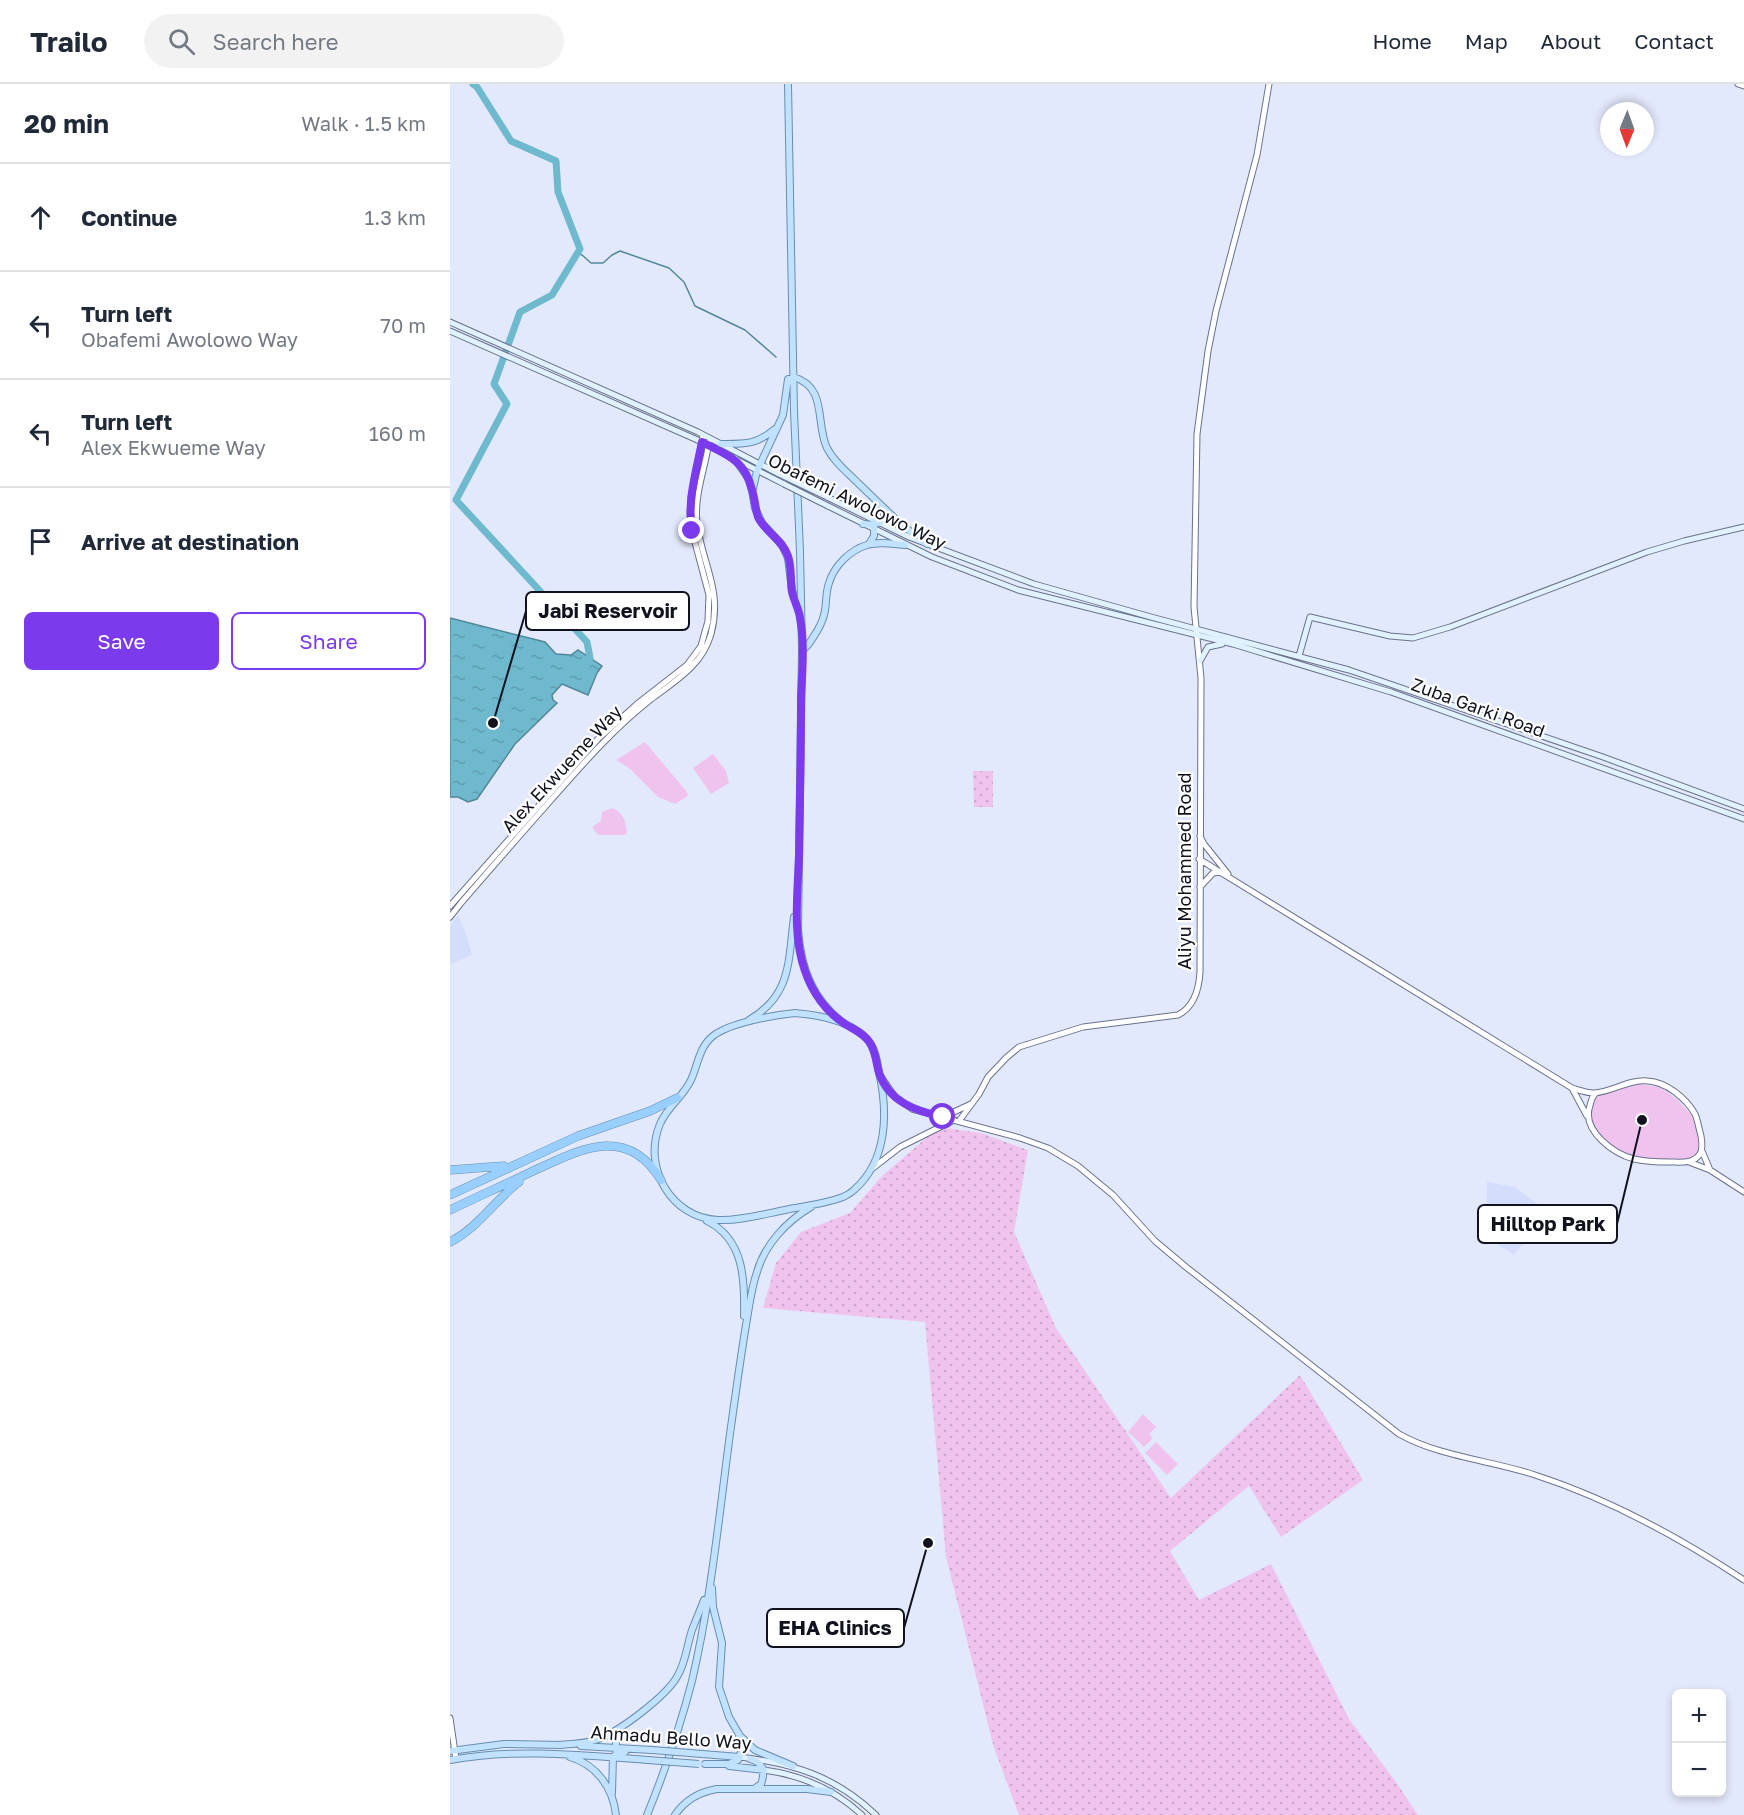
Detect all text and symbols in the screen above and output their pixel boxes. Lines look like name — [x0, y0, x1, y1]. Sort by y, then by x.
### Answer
search box — [144, 14, 564, 68]
text: Trailo — [30, 25, 108, 58]
icon: search — [165, 25, 198, 58]
text: Search here — [213, 28, 339, 55]
text: Home — [1372, 28, 1432, 54]
text: Map — [1465, 28, 1508, 54]
text: About — [1541, 28, 1601, 54]
text: Contact — [1634, 28, 1714, 54]
north arrow — [1600, 102, 1654, 156]
text: 20 min — [24, 108, 109, 139]
text: Walk · 1.5 km — [301, 111, 426, 135]
icon: ahead — [24, 201, 57, 234]
text: Continue — [81, 204, 177, 231]
text: 1.3 km — [365, 205, 426, 229]
text: Turn left — [81, 300, 172, 327]
icon: left — [24, 309, 57, 342]
text: 70 m — [380, 313, 426, 337]
text: Obafemi Awolowo Way — [81, 327, 298, 351]
text: Turn left — [81, 408, 172, 435]
icon: left — [24, 417, 57, 450]
text: 160 m — [369, 421, 426, 445]
text: Alex Ekwueme Way — [81, 435, 266, 459]
street label: Obafemi Awolowo Way — [765, 448, 950, 554]
route end — [678, 517, 704, 543]
icon: arrive — [24, 525, 57, 558]
text: Arrive at destination — [81, 528, 299, 555]
callout: Jabi Reservoir — [526, 592, 689, 630]
text: Jabi Reservoir — [538, 598, 678, 622]
button: Save — [24, 612, 219, 670]
button: Share — [231, 612, 426, 670]
street label: Zuba Garki Road — [1409, 673, 1548, 741]
street label: Alex Ekwueme Way — [497, 700, 626, 837]
street label: Aliyu Mohammed Road — [1173, 772, 1195, 970]
route start — [929, 1103, 955, 1129]
callout: Hilltop Park — [1478, 1205, 1617, 1243]
text: Hilltop Park — [1490, 1211, 1606, 1235]
callout: EHA Clinics — [767, 1609, 904, 1647]
text: EHA Clinics — [778, 1615, 892, 1639]
map controls — [1672, 1689, 1726, 1797]
button: + — [1672, 1689, 1726, 1743]
street label: Ahmadu Bello Way — [590, 1720, 752, 1754]
button: − — [1672, 1743, 1726, 1797]

